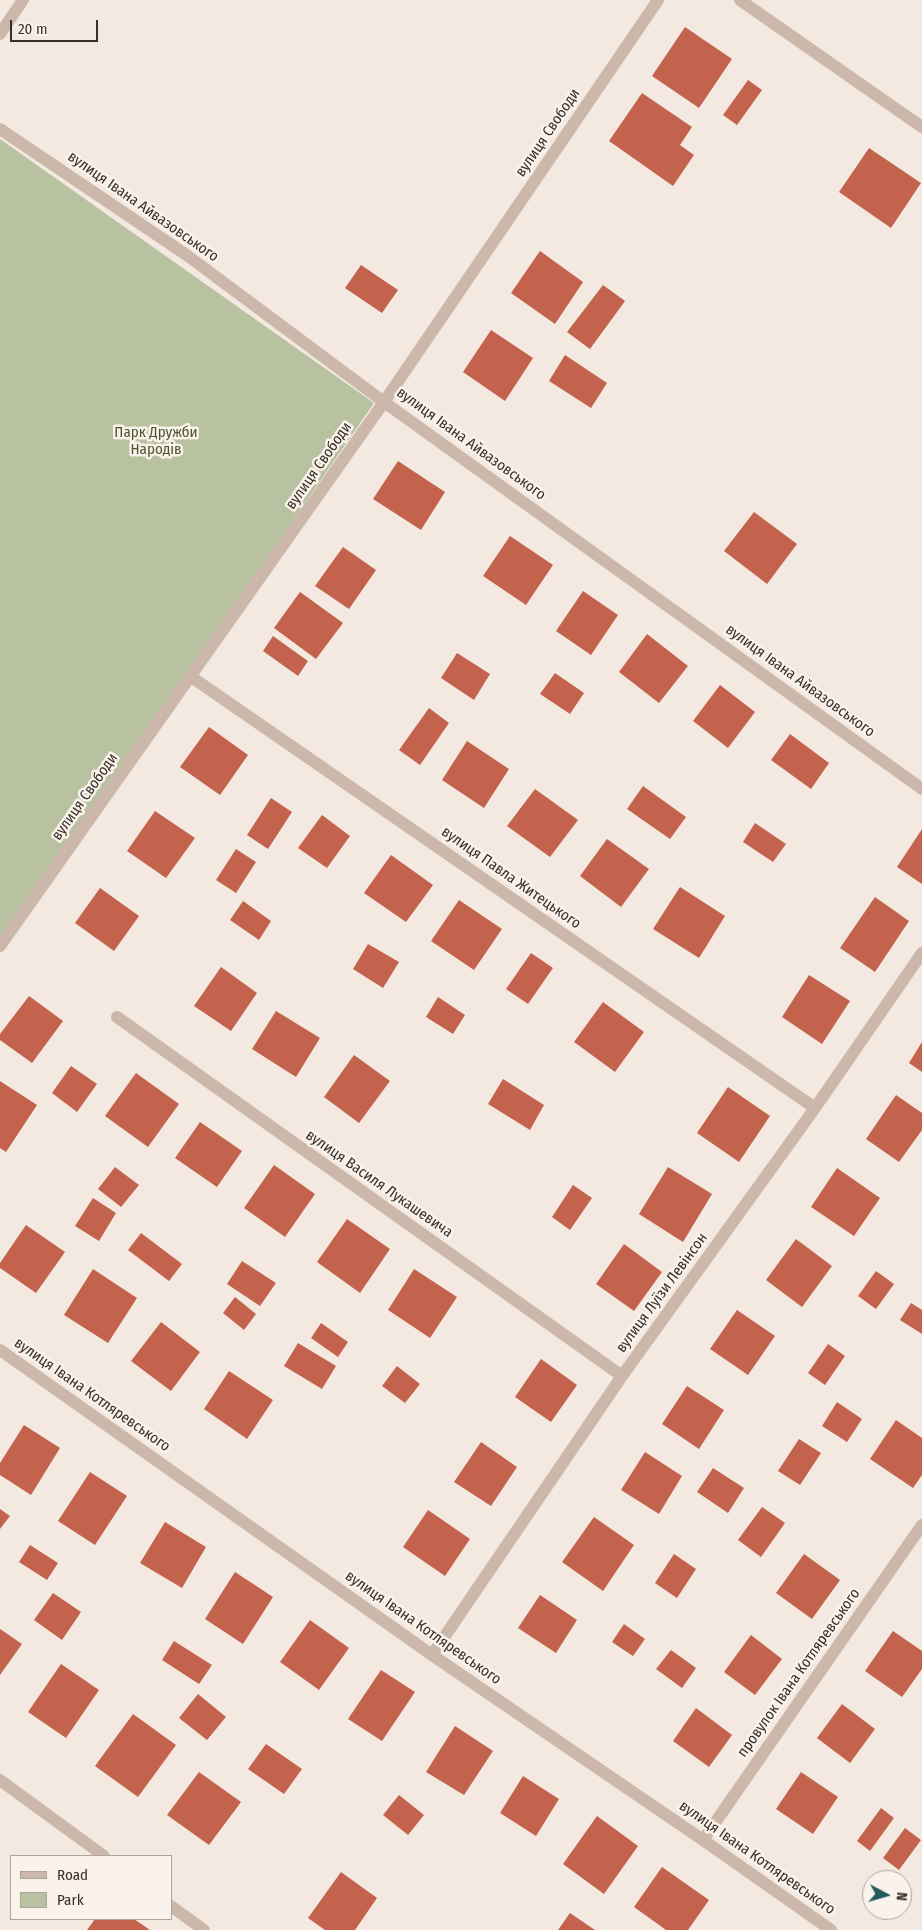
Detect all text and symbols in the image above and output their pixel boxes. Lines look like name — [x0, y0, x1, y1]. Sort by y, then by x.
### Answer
scale bar — [12, 10, 100, 42]
text: 20 m — [18, 20, 48, 38]
street label: вулиця Свободи — [512, 86, 584, 180]
street label: вулиця Івана Айвазовського — [64, 148, 222, 266]
street label: вулиця Івана Айвазовського — [393, 384, 549, 504]
street label: вулиця Свободи — [282, 419, 356, 513]
park label: Парк Дружби Народів — [114, 424, 198, 459]
street label: вулиця Івана Айвазовського — [722, 621, 878, 741]
street label: вулиця Свободи — [48, 750, 122, 844]
street label: вулиця Павла Житецького — [438, 823, 584, 933]
street label: вулиця Василя Лукашевича — [302, 1126, 456, 1242]
street label: вулиця Луїзи Левінсон — [613, 1230, 711, 1356]
street label: вулиця Івана Котляревського — [11, 1334, 173, 1456]
street label: вулиця Івана Котляревського — [342, 1567, 504, 1689]
street label: провулок Івана Котляревського — [734, 1585, 864, 1761]
street label: вулиця Івана Котляревського — [676, 1797, 838, 1919]
legend — [10, 1855, 172, 1920]
text: Road — [57, 1866, 88, 1884]
north arrow — [862, 1870, 912, 1920]
text: Park — [57, 1891, 84, 1909]
text: N — [893, 1891, 910, 1902]

